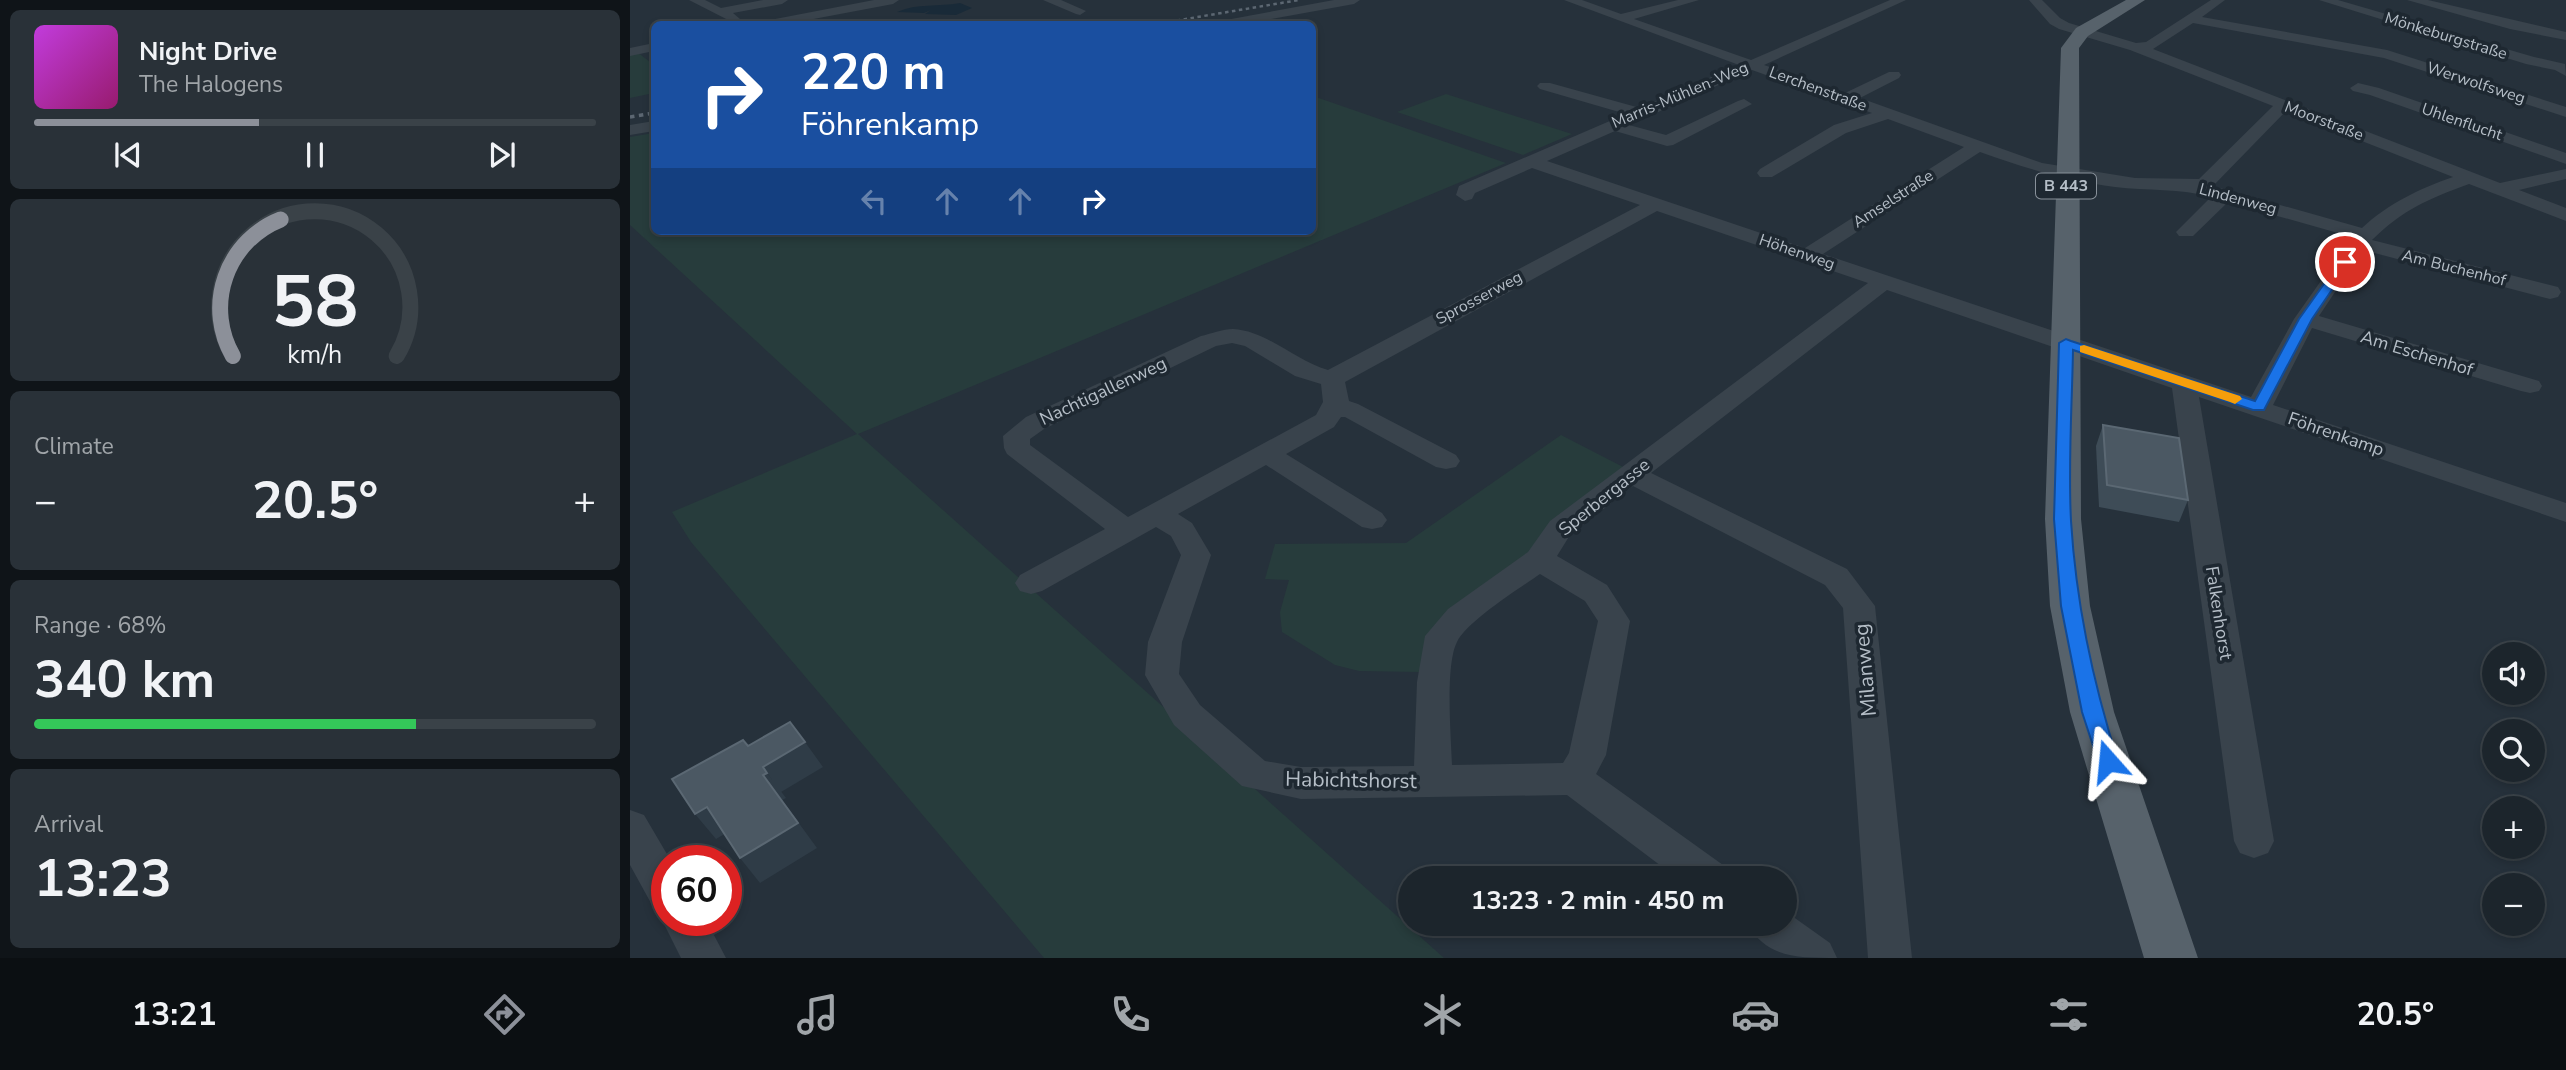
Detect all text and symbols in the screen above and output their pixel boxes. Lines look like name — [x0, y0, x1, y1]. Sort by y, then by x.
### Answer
street label: Mönkeburgstraße — [2382, 7, 2510, 65]
text: Night Drive — [139, 34, 277, 69]
text: 220 m — [801, 39, 945, 106]
icon: right — [686, 49, 777, 140]
street label: Marris-Mühlen-Weg — [1608, 56, 1752, 134]
street label: Werwolfsweg — [2424, 57, 2528, 109]
street label: Lerchenstraße — [1766, 61, 1870, 117]
text: The Halogens — [139, 69, 283, 100]
street label: Moorstraße — [2281, 96, 2367, 146]
street label: Uhlenflucht — [2419, 98, 2506, 146]
text: Föhrenkamp — [801, 103, 979, 146]
icon: previous — [109, 136, 147, 174]
icon: pause — [296, 136, 334, 174]
icon: next — [483, 136, 521, 174]
street label: Amselstraße — [1848, 165, 1938, 233]
road number: B 443 — [2036, 174, 2096, 198]
street label: Lindenweg — [2197, 178, 2279, 220]
icon: left — [855, 182, 893, 220]
icon: ahead — [928, 182, 966, 220]
icon: ahead — [1001, 182, 1039, 220]
icon: right — [1074, 182, 1112, 220]
street label: Höhenweg — [1756, 229, 1838, 275]
pin — [2315, 232, 2375, 292]
icon: arrive — [2326, 243, 2364, 281]
street label: Am Buchenhof — [2400, 244, 2509, 292]
text: 58 — [271, 252, 359, 352]
street label: Sprosserweg — [1432, 266, 1526, 330]
street label: Am Eschenhof — [2358, 324, 2477, 382]
text: km/h — [287, 338, 343, 372]
street label: Nachtigallenweg — [1036, 351, 1170, 431]
street label: Föhrenkamp — [2285, 406, 2387, 462]
text: Climate — [34, 431, 114, 462]
street label: Sperbergasse — [1553, 453, 1655, 541]
text: 20.5° — [252, 465, 378, 536]
text: − — [34, 476, 57, 527]
text: + — [573, 476, 596, 527]
street label: Falkenhorst — [2200, 565, 2238, 662]
text: Range · 68% — [34, 610, 166, 641]
street label: Milanweg — [1847, 622, 1883, 718]
map controls — [2482, 642, 2545, 936]
button: sound — [2482, 642, 2545, 705]
text: 340 km — [34, 644, 215, 715]
button: search — [2482, 719, 2545, 782]
position arrow — [2071, 724, 2145, 798]
street label: Habichtshorst — [1285, 765, 1418, 795]
button: + — [2482, 796, 2545, 859]
text: Arrival — [34, 809, 103, 840]
text: 13:23 — [34, 843, 172, 914]
speed limit sign: 60 — [651, 845, 742, 936]
button: − — [2482, 873, 2545, 936]
text: 13:23 · 2 min · 450 m — [1471, 883, 1724, 918]
icon: directions — [480, 990, 529, 1039]
icon: music — [793, 990, 842, 1039]
icon: phone — [1106, 990, 1155, 1039]
icon: climate — [1418, 990, 1467, 1039]
icon: car — [1731, 990, 1780, 1039]
icon: filters — [2044, 990, 2093, 1039]
text: 13:21 — [132, 993, 217, 1036]
text: 20.5° — [2356, 993, 2434, 1036]

